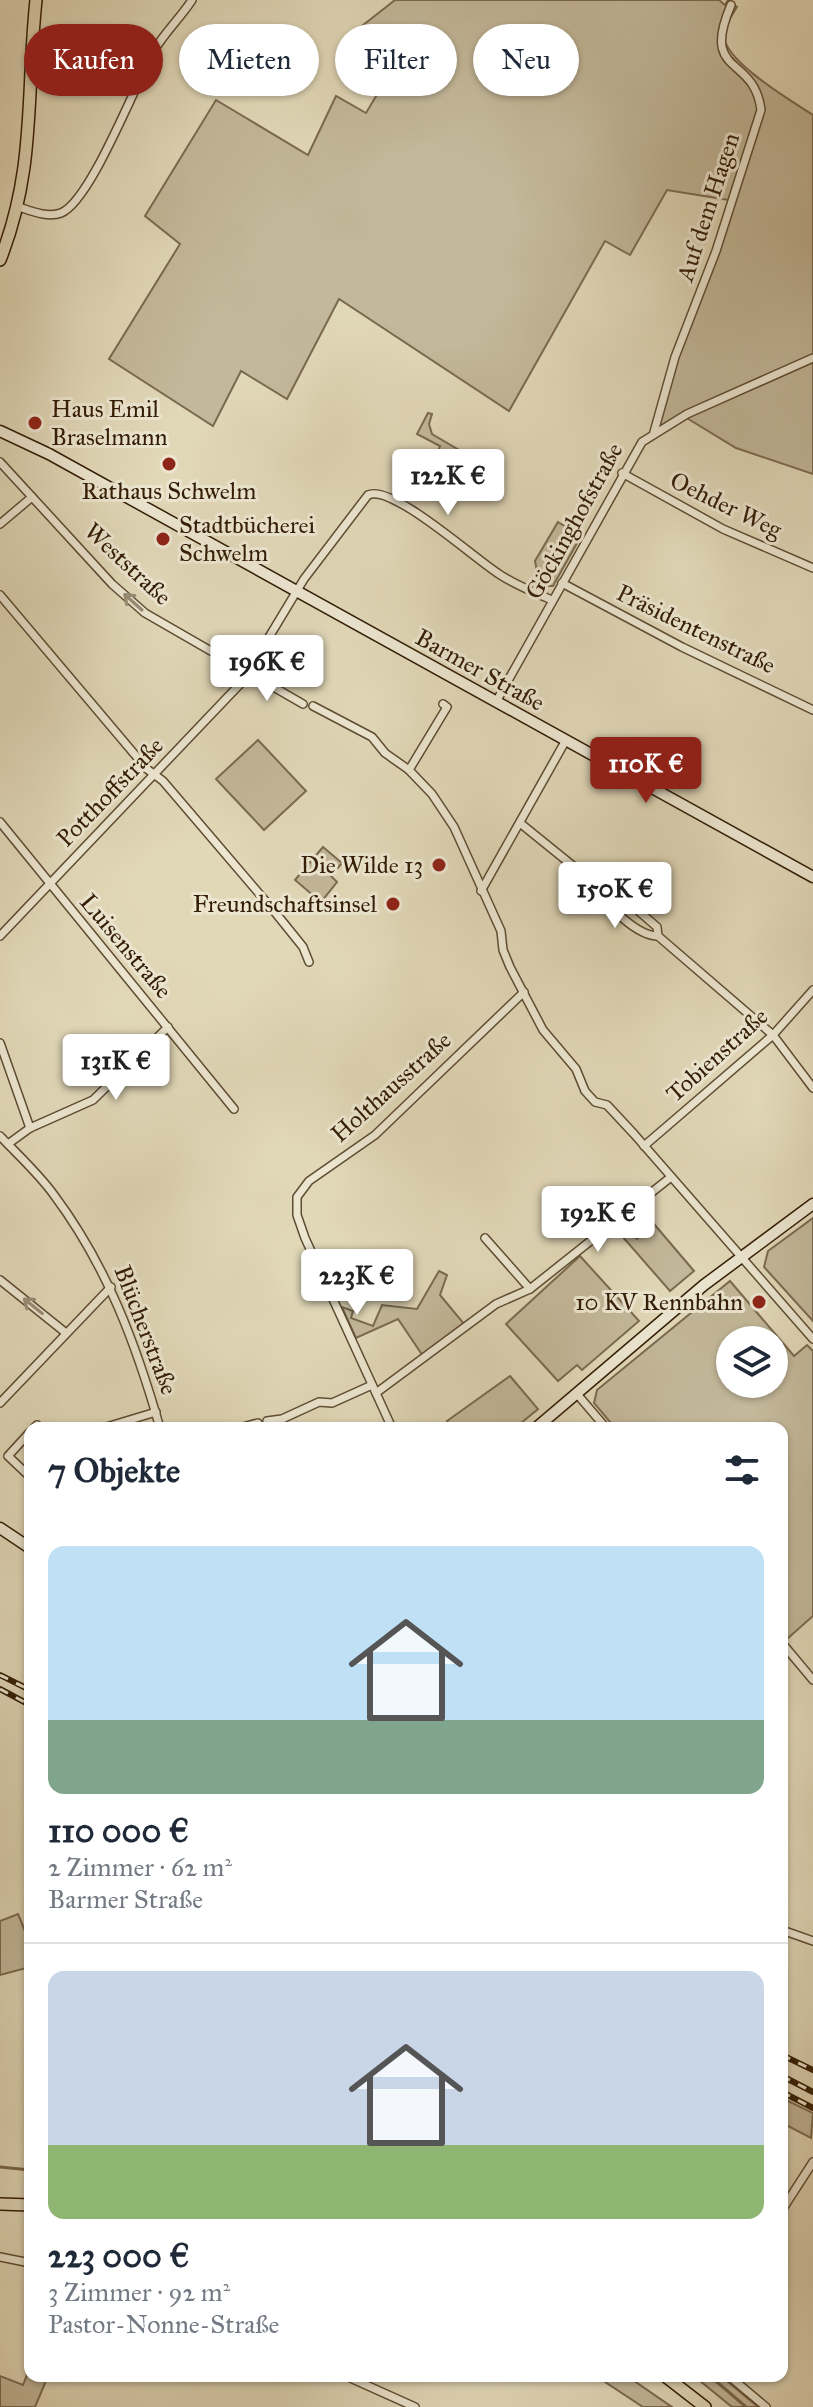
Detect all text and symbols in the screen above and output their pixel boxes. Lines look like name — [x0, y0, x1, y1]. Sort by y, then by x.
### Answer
chip: Kaufen — [24, 24, 163, 96]
chip: Mieten — [179, 24, 319, 96]
chip: Filter — [335, 24, 457, 96]
chip: Neu — [473, 24, 579, 96]
street label: Auf dem Hagen — [670, 129, 746, 286]
place label: Haus Emil Braselmann — [51, 394, 167, 452]
marker: Haus Emil Braselmann — [26, 414, 44, 432]
street label: Göckinghofstraße — [519, 438, 629, 604]
pin: 122K € — [383, 449, 513, 517]
marker: Rathaus Schwelm — [160, 455, 178, 473]
text: 122K € — [410, 459, 486, 491]
street label: Oehder Weg — [665, 465, 788, 545]
place label: Rathaus Schwelm — [82, 476, 256, 506]
place label: Stadtbücherei Schwelm — [179, 510, 315, 568]
street label: Weststraße — [78, 516, 178, 612]
marker: Stadtbücherei Schwelm — [154, 530, 172, 548]
street label: Präsidentenstraße — [612, 578, 780, 680]
one-way arrow — [123, 593, 143, 611]
street label: Barmer Straße — [410, 622, 550, 718]
pin: 196K € — [202, 635, 332, 703]
text: 196K € — [228, 645, 306, 677]
street label: Potthoffstraße — [50, 731, 170, 853]
pin: 110K € — [581, 737, 711, 805]
text: 110K € — [608, 747, 684, 779]
place label: Die Wilde 13 — [300, 850, 423, 880]
marker: Die Wilde 13 — [430, 856, 448, 874]
pin: 150K € — [550, 862, 680, 930]
text: 150K € — [576, 872, 654, 904]
street label: Luisenstraße — [73, 887, 179, 1005]
place label: Freundschaftsinsel — [193, 889, 378, 919]
marker: Freundschaftsinsel — [384, 895, 402, 913]
street label: Tobienstraße — [660, 1001, 774, 1109]
street label: Holthausstraße — [325, 1025, 457, 1149]
pin: 131K € — [51, 1034, 181, 1102]
text: 131K € — [81, 1044, 151, 1076]
pin: 192K € — [533, 1186, 663, 1254]
text: 192K € — [560, 1196, 636, 1228]
pin: 223K € — [292, 1249, 422, 1317]
text: 223K € — [319, 1259, 395, 1291]
street label: Blücherstraße — [108, 1261, 184, 1399]
place label: 10 KV Rennbahn — [575, 1287, 743, 1317]
marker: 10 KV Rennbahn — [750, 1293, 768, 1311]
one-way arrow — [23, 1297, 44, 1315]
map controls — [716, 1326, 788, 1398]
button: layers — [716, 1326, 788, 1398]
icon: filters — [720, 1448, 764, 1492]
text: 7 Objekte — [48, 1450, 180, 1491]
icon: home — [334, 1598, 478, 1742]
text: 110 000 € — [48, 1810, 189, 1851]
text: 2 Zimmer · 62 m² — [48, 1851, 232, 1883]
text: Barmer Straße — [48, 1883, 203, 1915]
icon: home — [334, 2023, 478, 2167]
text: 223 000 € — [48, 2235, 190, 2276]
text: 3 Zimmer · 92 m² — [48, 2276, 230, 2308]
text: Pastor-Nonne-Straße — [48, 2308, 279, 2340]

